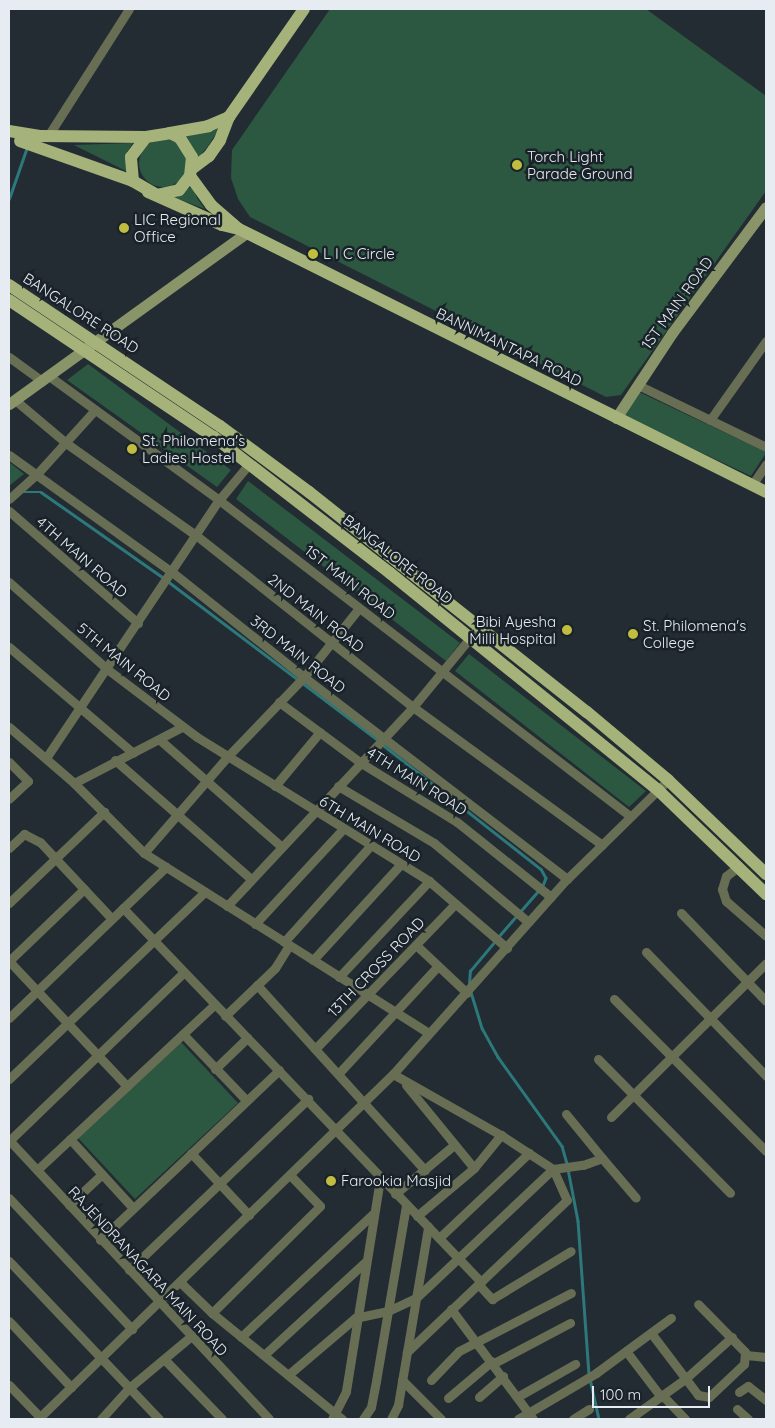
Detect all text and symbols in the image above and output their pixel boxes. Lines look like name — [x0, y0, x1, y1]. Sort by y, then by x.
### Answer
place label: Torch Light Parade Ground — [527, 147, 633, 182]
marker: Torch Light Parade Ground — [511, 159, 523, 171]
place label: LIC Regional Office — [134, 210, 221, 245]
marker: LIC Regional Office — [118, 222, 130, 234]
place label: L I C Circle — [323, 245, 395, 263]
marker: L I C Circle — [307, 248, 319, 260]
street label: 1ST MAIN ROAD — [637, 253, 717, 353]
street label: BANGALORE ROAD — [20, 269, 142, 357]
street label: BANNIMANTAPA ROAD — [433, 304, 585, 390]
place label: St. Philomena's Ladies Hostel — [142, 431, 245, 466]
marker: St. Philomena's Ladies Hostel — [126, 443, 138, 455]
street label: BANGALORE ROAD — [340, 511, 456, 607]
street label: 4TH MAIN ROAD — [33, 513, 131, 601]
street label: 1ST MAIN ROAD — [301, 541, 399, 623]
street label: 2ND MAIN ROAD — [264, 570, 368, 656]
street label: 3RD MAIN ROAD — [247, 611, 349, 697]
place label: Bibi Ayesha Milli Hospital — [469, 612, 556, 647]
place label: St. Philomena's College — [643, 616, 746, 651]
street label: 5TH MAIN ROAD — [74, 619, 174, 705]
marker: Bibi Ayesha Milli Hospital — [560, 623, 574, 637]
marker: St. Philomena's College — [627, 628, 639, 640]
street label: 4TH MAIN ROAD — [364, 743, 470, 819]
street label: 6TH MAIN ROAD — [316, 792, 424, 866]
street label: 13TH CROSS ROAD — [324, 914, 428, 1020]
place label: Farookia Masjid — [341, 1172, 451, 1190]
marker: Farookia Masjid — [325, 1175, 337, 1187]
street label: RAJENDRANAGARA MAIN ROAD — [65, 1182, 231, 1360]
scale bar — [595, 1376, 712, 1408]
text: 100 m — [600, 1385, 641, 1404]

